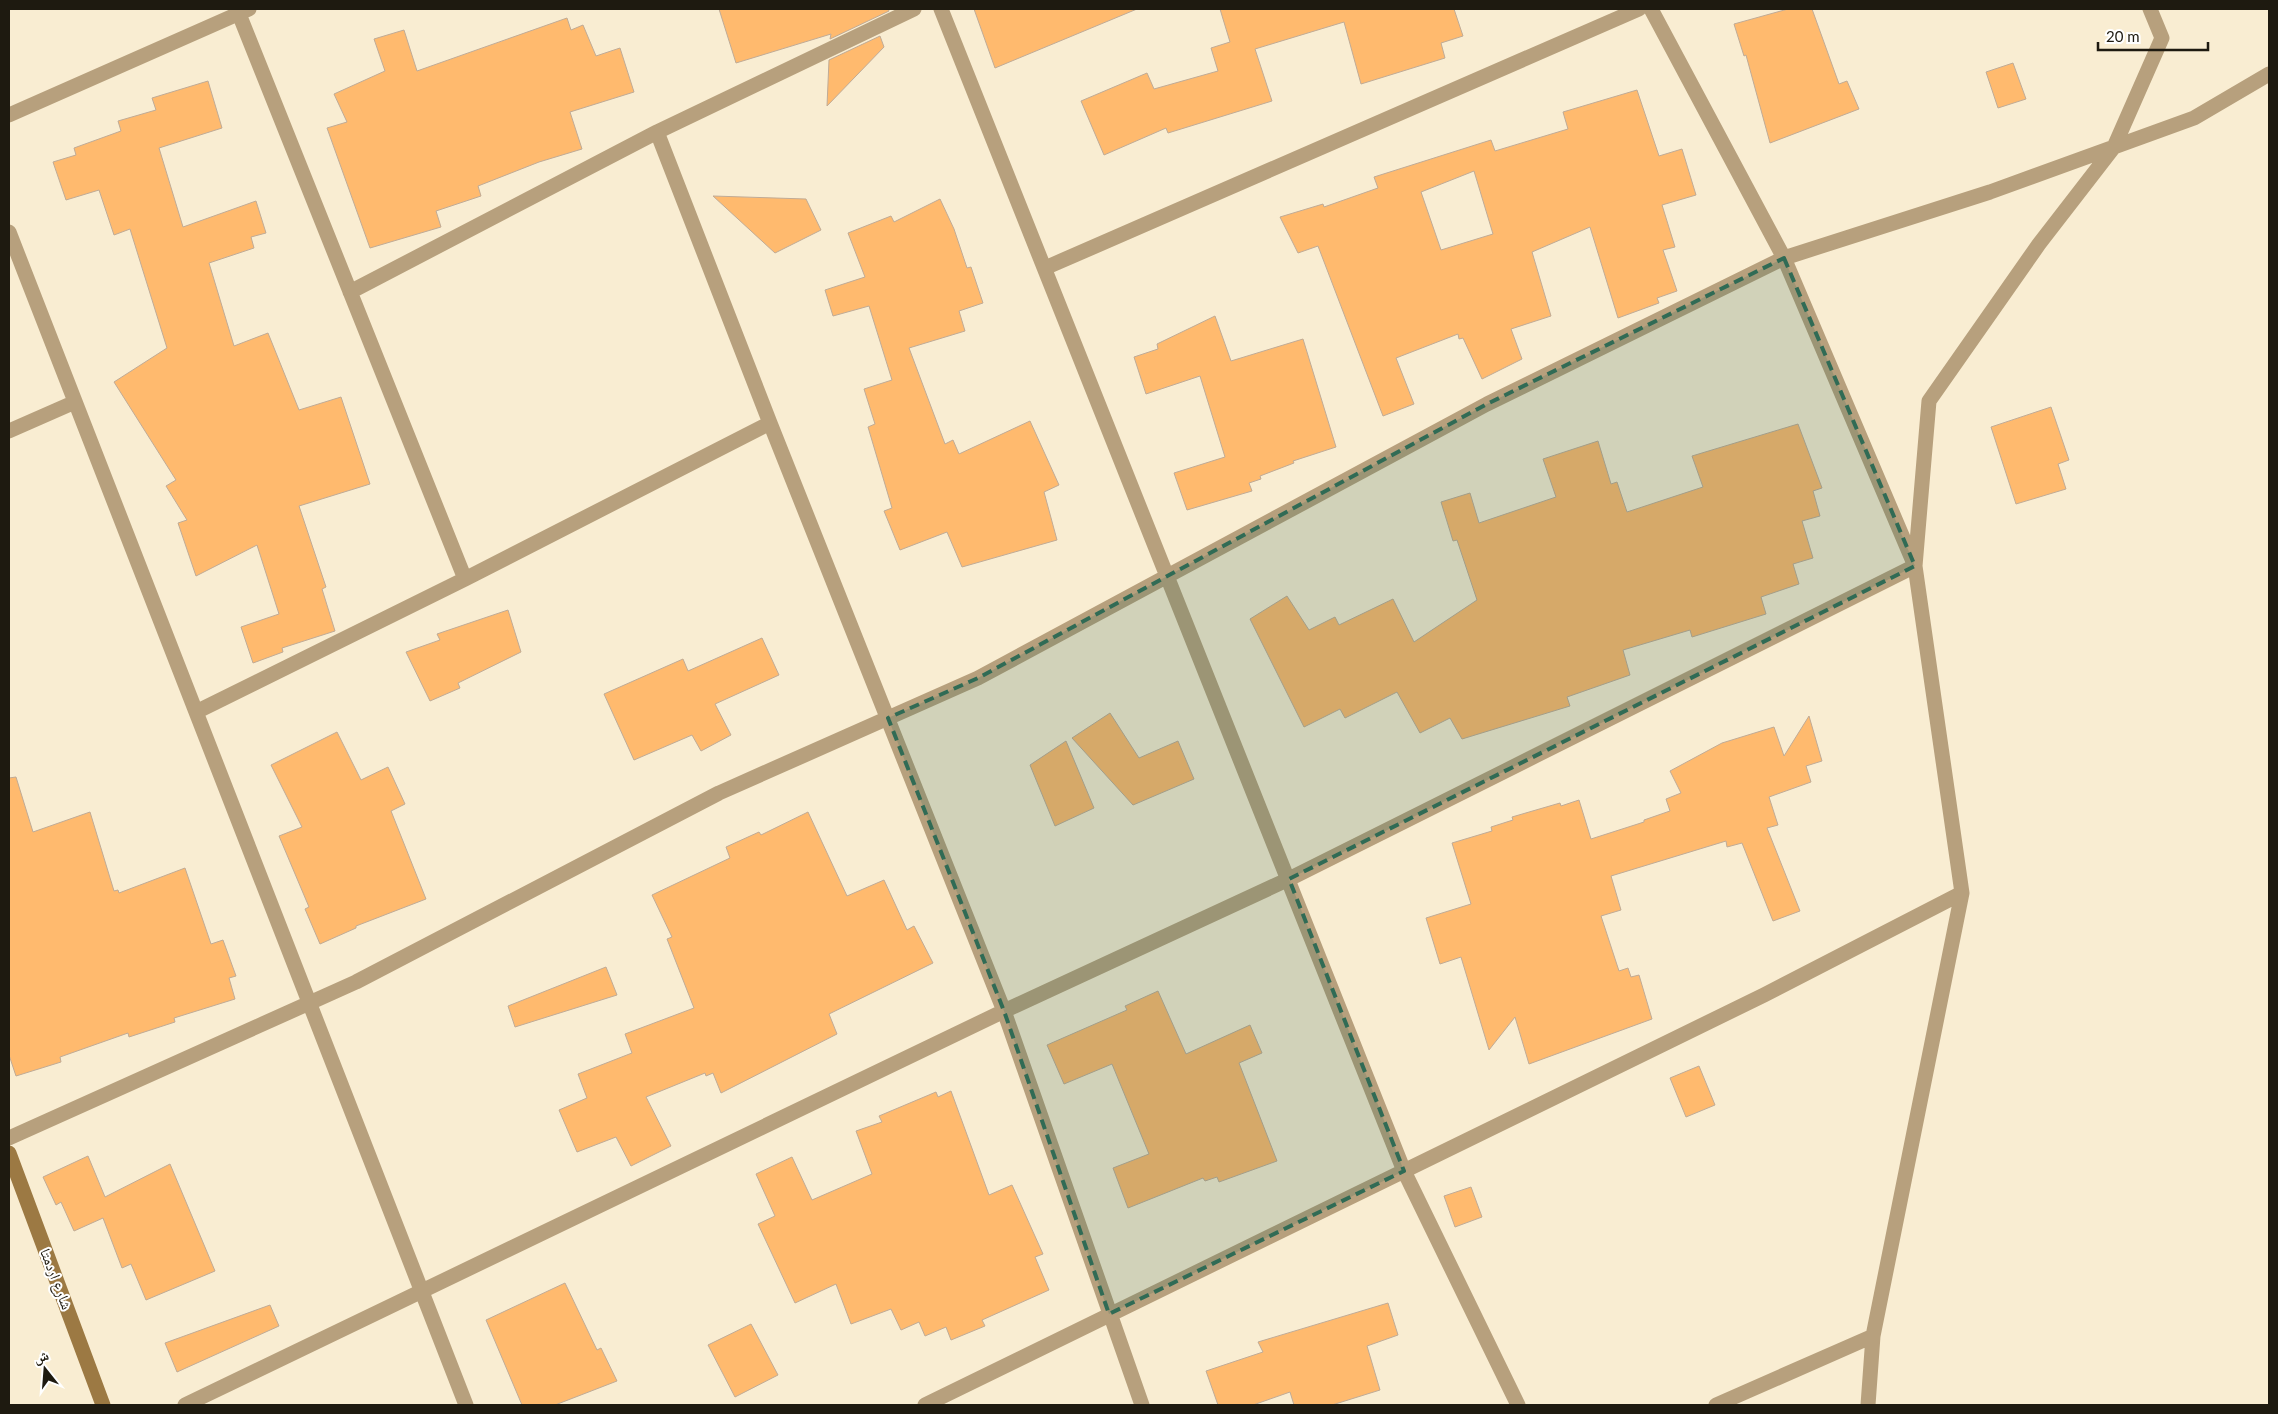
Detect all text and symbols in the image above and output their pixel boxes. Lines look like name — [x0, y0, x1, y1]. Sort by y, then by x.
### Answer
scale bar — [2098, 20, 2208, 52]
text: 20 m — [2106, 27, 2140, 45]
street label: شارع اردمتا — [35, 1246, 77, 1313]
north arrow — [20, 1344, 70, 1394]
text: ش — [31, 1346, 51, 1367]

